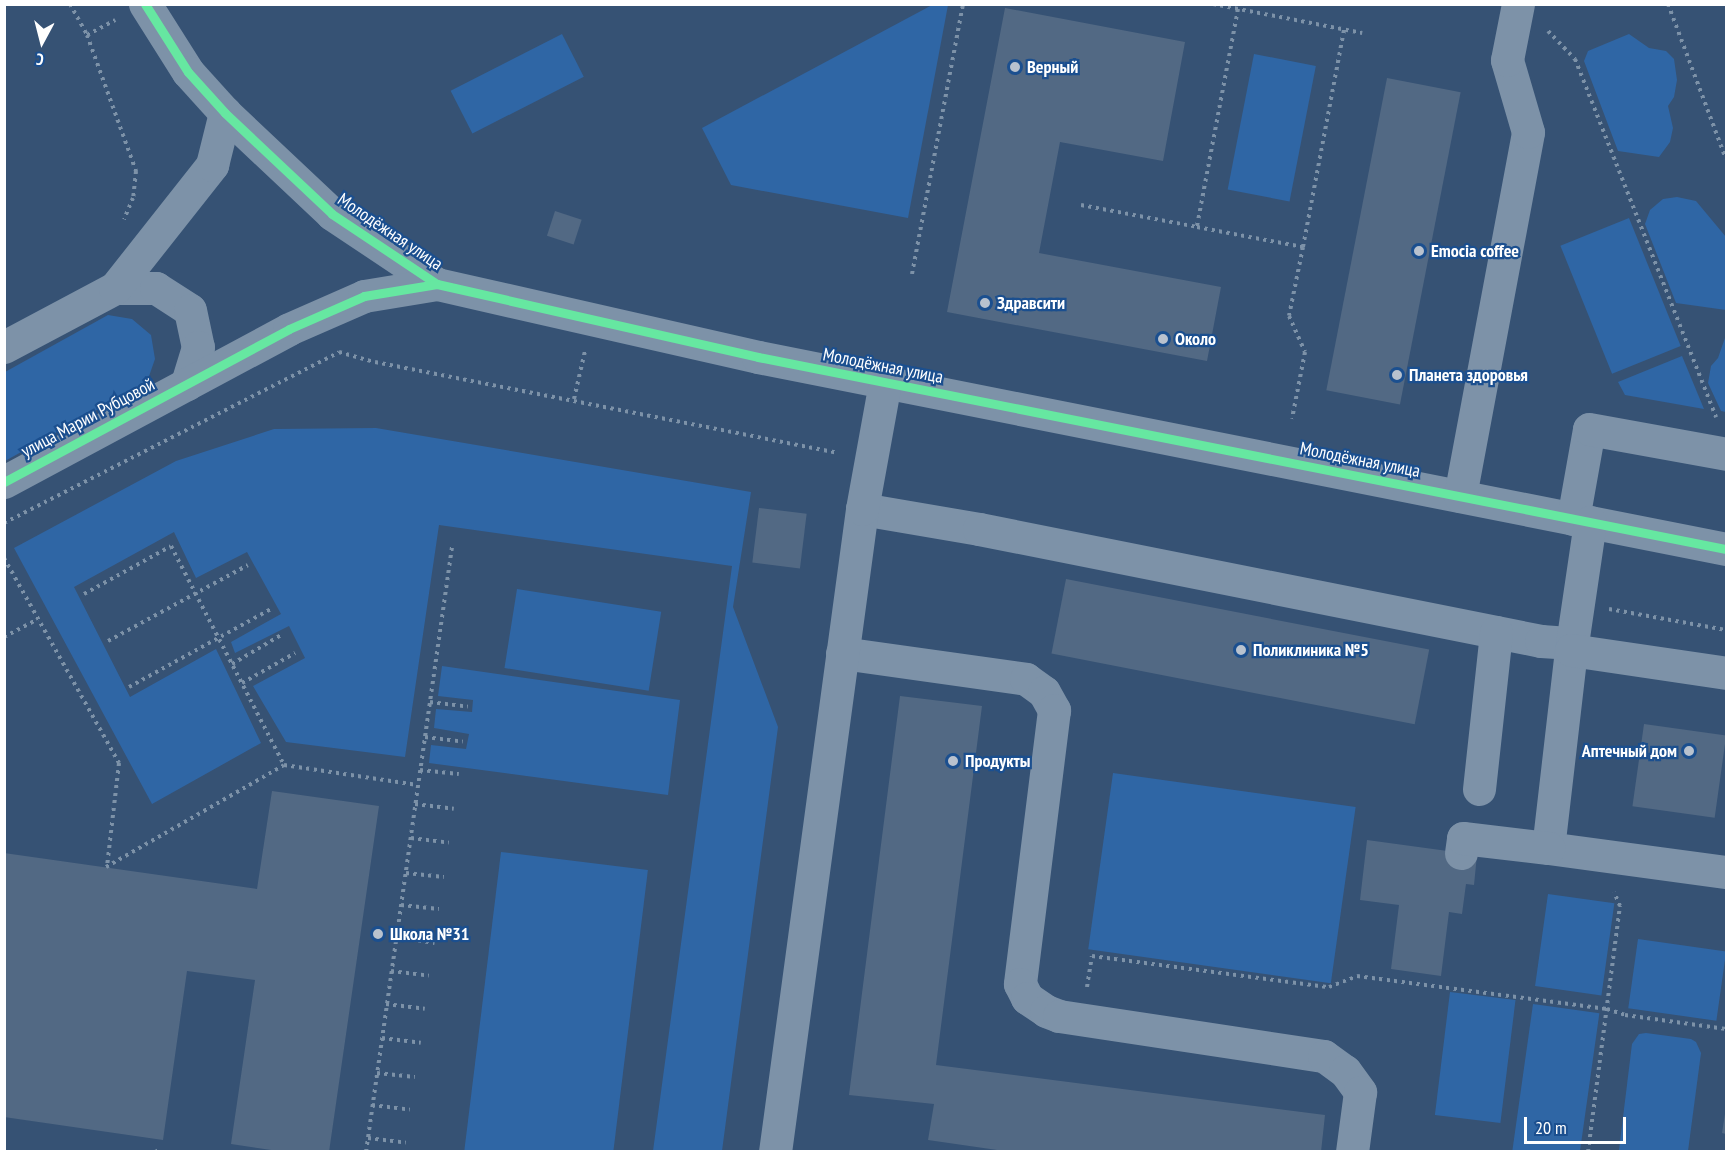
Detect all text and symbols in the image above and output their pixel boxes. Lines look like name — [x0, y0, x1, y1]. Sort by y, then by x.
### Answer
north arrow — [12, 12, 72, 72]
text: С — [35, 49, 45, 70]
place label: Верный — [1027, 56, 1078, 78]
marker: Верный — [1008, 60, 1022, 74]
street label: Молодёжная улица — [333, 189, 447, 275]
place label: Emocia coffee — [1431, 240, 1519, 262]
marker: Emocia coffee — [1412, 244, 1426, 258]
place label: Здравсити — [997, 292, 1065, 314]
marker: Здравсити — [978, 296, 992, 310]
place label: Около — [1175, 328, 1216, 350]
marker: Около — [1156, 332, 1170, 346]
street label: Молодёжная улица — [821, 344, 945, 388]
place label: Планета здоровья — [1409, 364, 1528, 386]
marker: Планета здоровья — [1390, 368, 1404, 382]
street label: улица Марии Рубцовой — [18, 374, 158, 462]
street label: Молодёжная улица — [1298, 438, 1422, 482]
place label: Поликлиника №5 — [1253, 639, 1369, 661]
marker: Поликлиника №5 — [1234, 643, 1248, 657]
place label: Аптечный дом — [1582, 740, 1677, 762]
marker: Аптечный дом — [1682, 744, 1696, 758]
place label: Продукты — [965, 750, 1030, 772]
marker: Продукты — [946, 754, 960, 768]
place label: Школа №31 — [390, 923, 469, 945]
marker: Школа №31 — [371, 927, 385, 941]
scale bar — [1527, 1105, 1629, 1143]
text: 20 m — [1535, 1116, 1567, 1139]

